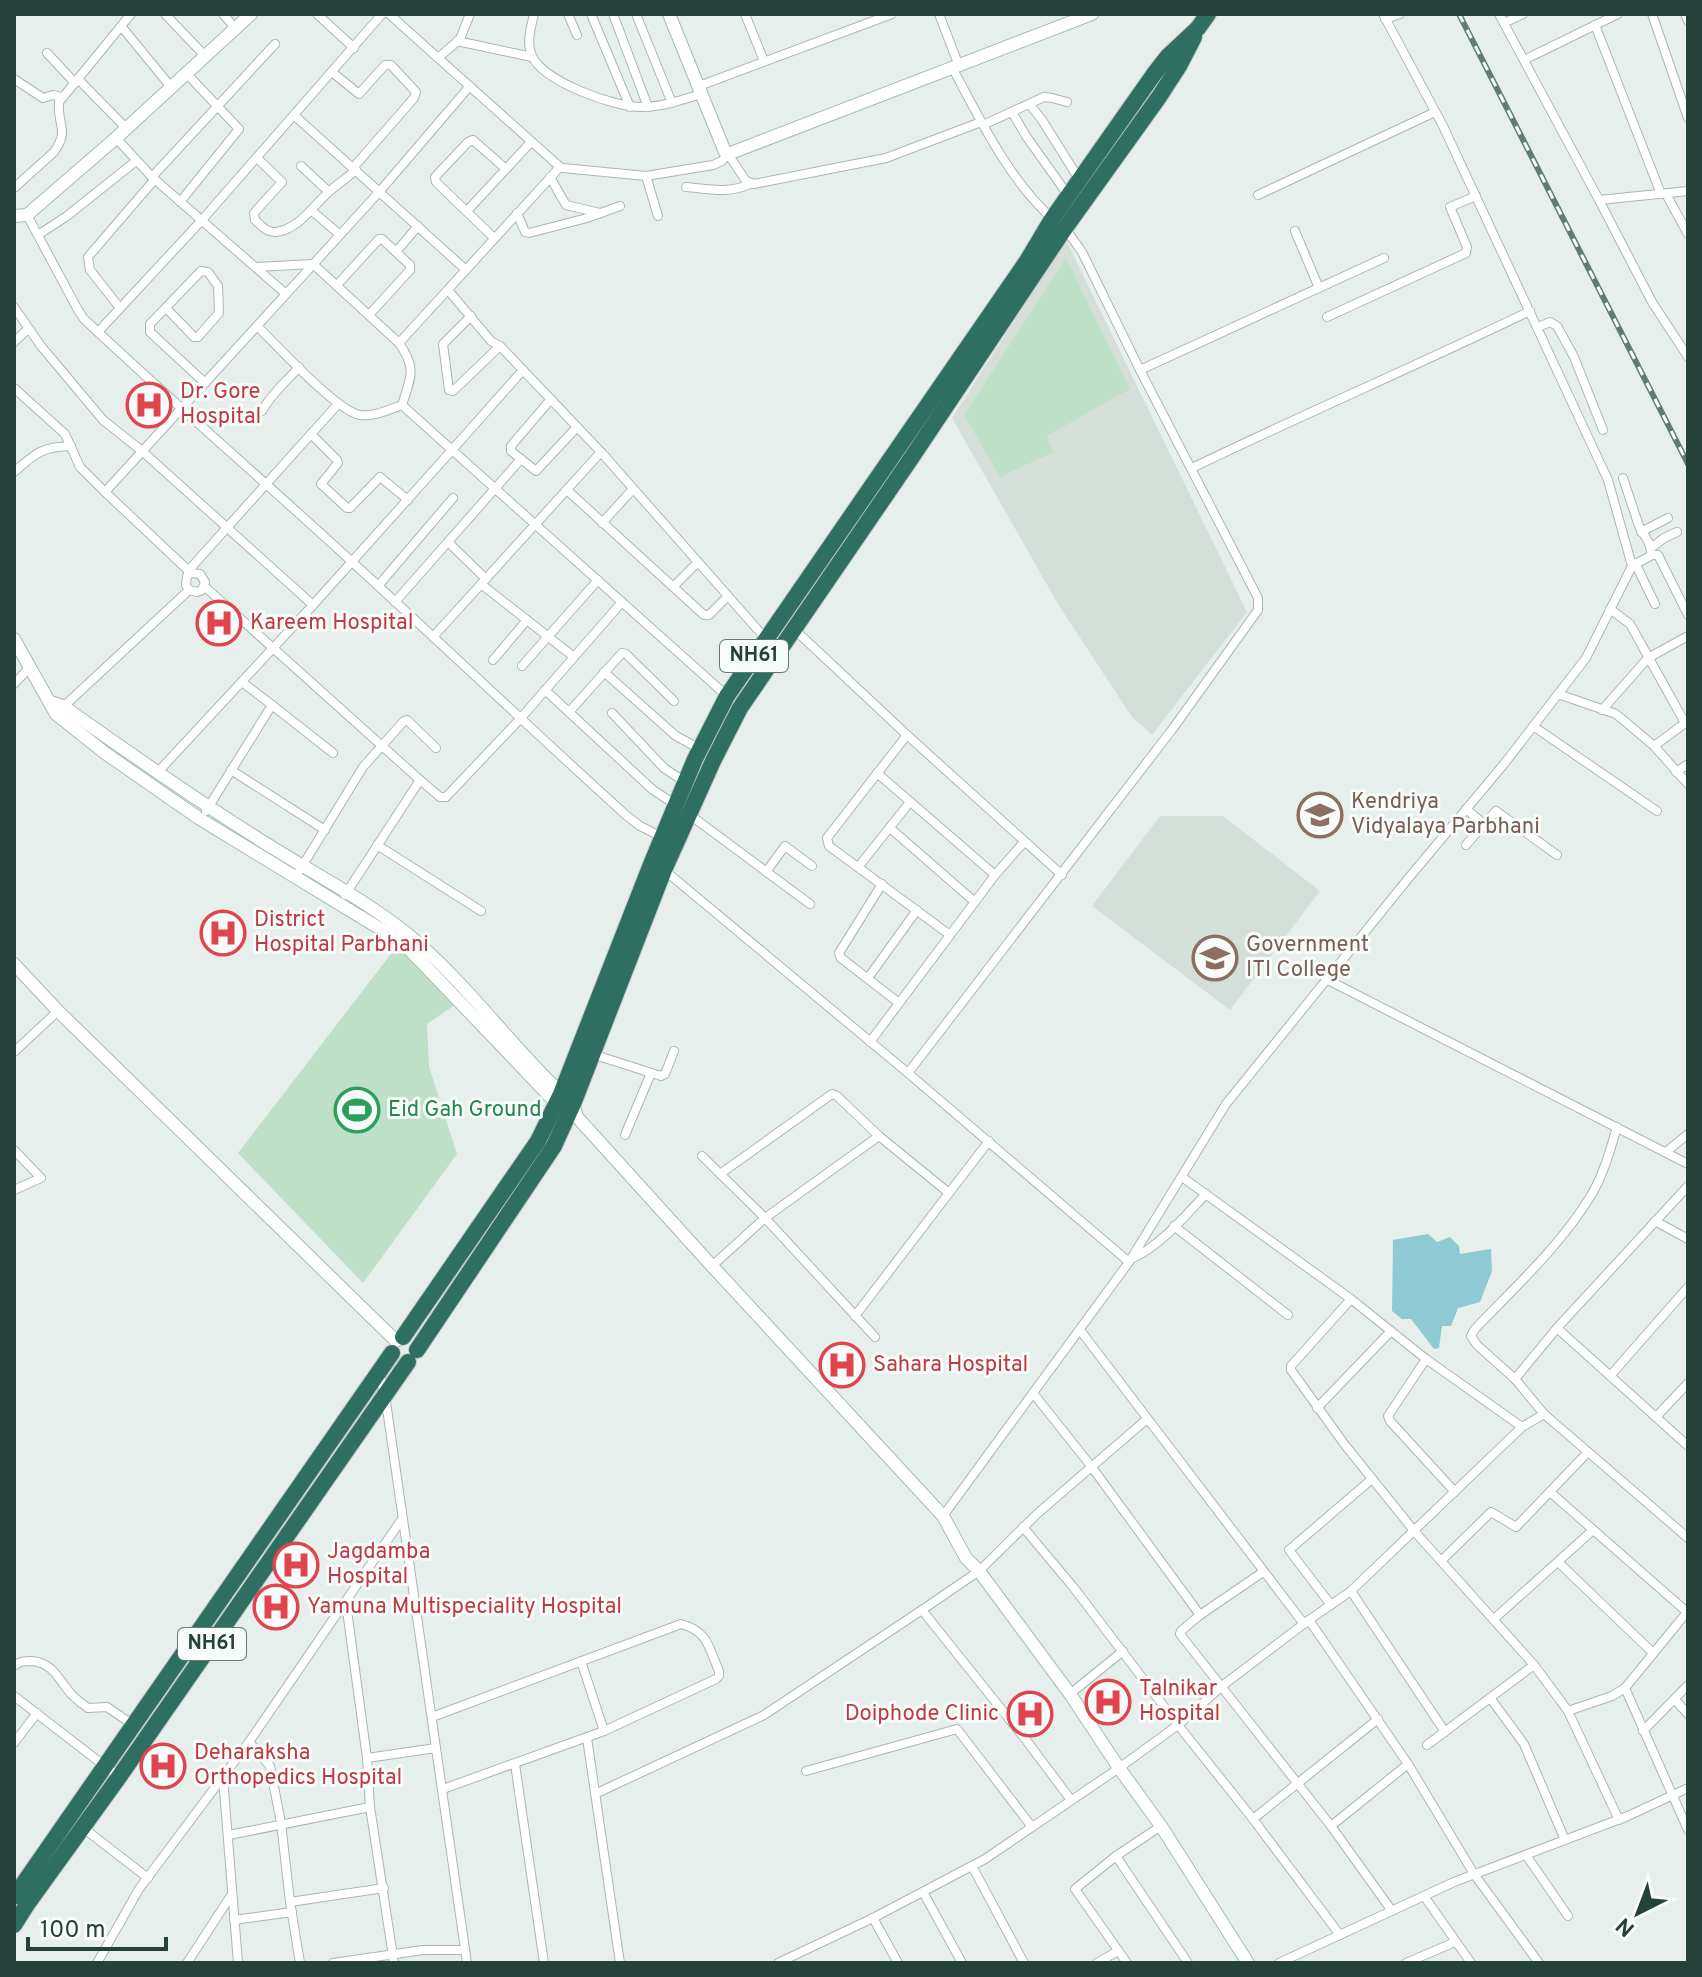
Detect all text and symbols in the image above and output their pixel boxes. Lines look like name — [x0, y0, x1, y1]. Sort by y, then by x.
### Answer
place label: Dr. Gore Hospital — [180, 379, 261, 431]
hospital icon: Dr. Gore Hospital — [125, 381, 173, 429]
hospital icon: Kareem Hospital — [195, 599, 243, 647]
place label: Kareem Hospital — [250, 610, 413, 637]
road number: NH61 — [720, 640, 788, 672]
place label: Kendriya Vidyalaya Parbhani — [1351, 789, 1540, 841]
school or university icon: Kendriya Vidyalaya Parbhani — [1296, 791, 1344, 839]
place label: District Hospital Parbhani — [254, 907, 429, 959]
hospital icon: District Hospital Parbhani — [199, 909, 247, 957]
place label: Government ITI College — [1246, 932, 1369, 984]
school or university icon: Government ITI College — [1191, 934, 1239, 982]
sports icon: Eid Gah Ground — [333, 1086, 381, 1134]
place label: Eid Gah Ground — [388, 1097, 542, 1124]
hospital icon: Sahara Hospital — [818, 1341, 866, 1389]
place label: Sahara Hospital — [873, 1352, 1028, 1379]
place label: Jagdamba Hospital — [327, 1539, 430, 1591]
hospital icon: Jagdamba Hospital — [272, 1541, 320, 1589]
hospital icon: Yamuna Multispeciality Hospital — [252, 1583, 300, 1631]
place label: Yamuna Multispeciality Hospital — [307, 1594, 622, 1621]
road number: NH61 — [178, 1628, 246, 1660]
place label: Talnikar Hospital — [1139, 1676, 1220, 1728]
hospital icon: Talnikar Hospital — [1084, 1678, 1132, 1726]
hospital icon: Doiphode Clinic — [1006, 1690, 1054, 1738]
place label: Doiphode Clinic — [845, 1701, 999, 1728]
place label: Deharaksha Orthopedics Hospital — [194, 1740, 402, 1792]
hospital icon: Deharaksha Orthopedics Hospital — [139, 1742, 187, 1790]
north arrow — [1598, 1873, 1678, 1953]
scale bar — [28, 1901, 166, 1951]
text: N — [1611, 1911, 1641, 1941]
text: 100 m — [40, 1916, 106, 1946]

